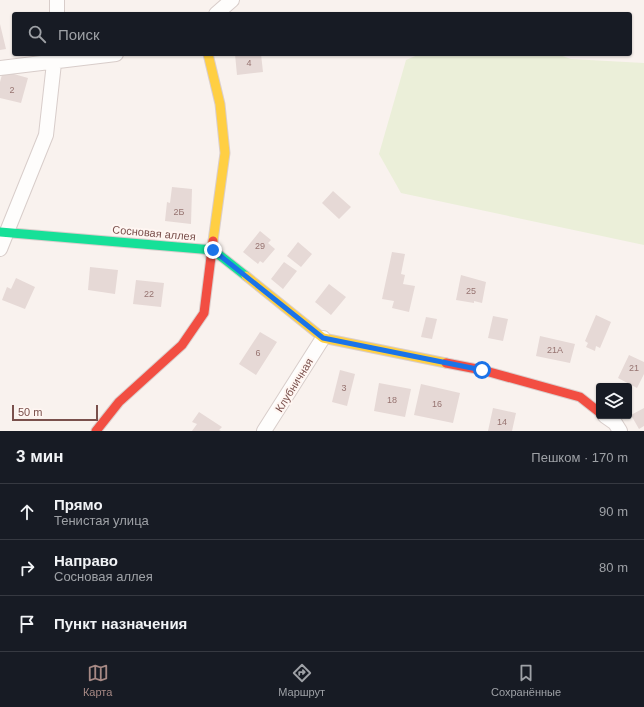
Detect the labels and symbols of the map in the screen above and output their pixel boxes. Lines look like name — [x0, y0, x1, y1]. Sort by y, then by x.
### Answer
house number: 4 — [246, 58, 252, 68]
house number: 2 — [9, 85, 15, 95]
house number: 2Б — [174, 207, 185, 217]
street label: Сосновая аллея — [112, 223, 196, 243]
route end — [204, 241, 222, 259]
house number: 29 — [255, 241, 265, 251]
house number: 25 — [466, 286, 476, 296]
house number: 22 — [144, 289, 154, 299]
house number: 21А — [547, 345, 563, 355]
house number: 6 — [255, 348, 261, 358]
street label: Клубничная — [273, 356, 315, 414]
route start — [473, 361, 491, 379]
house number: 21 — [629, 363, 639, 373]
house number: 3 — [341, 383, 347, 393]
house number: 18 — [387, 395, 397, 405]
house number: 16 — [432, 399, 442, 409]
scale bar — [12, 403, 98, 422]
house number: 14 — [497, 417, 507, 427]

